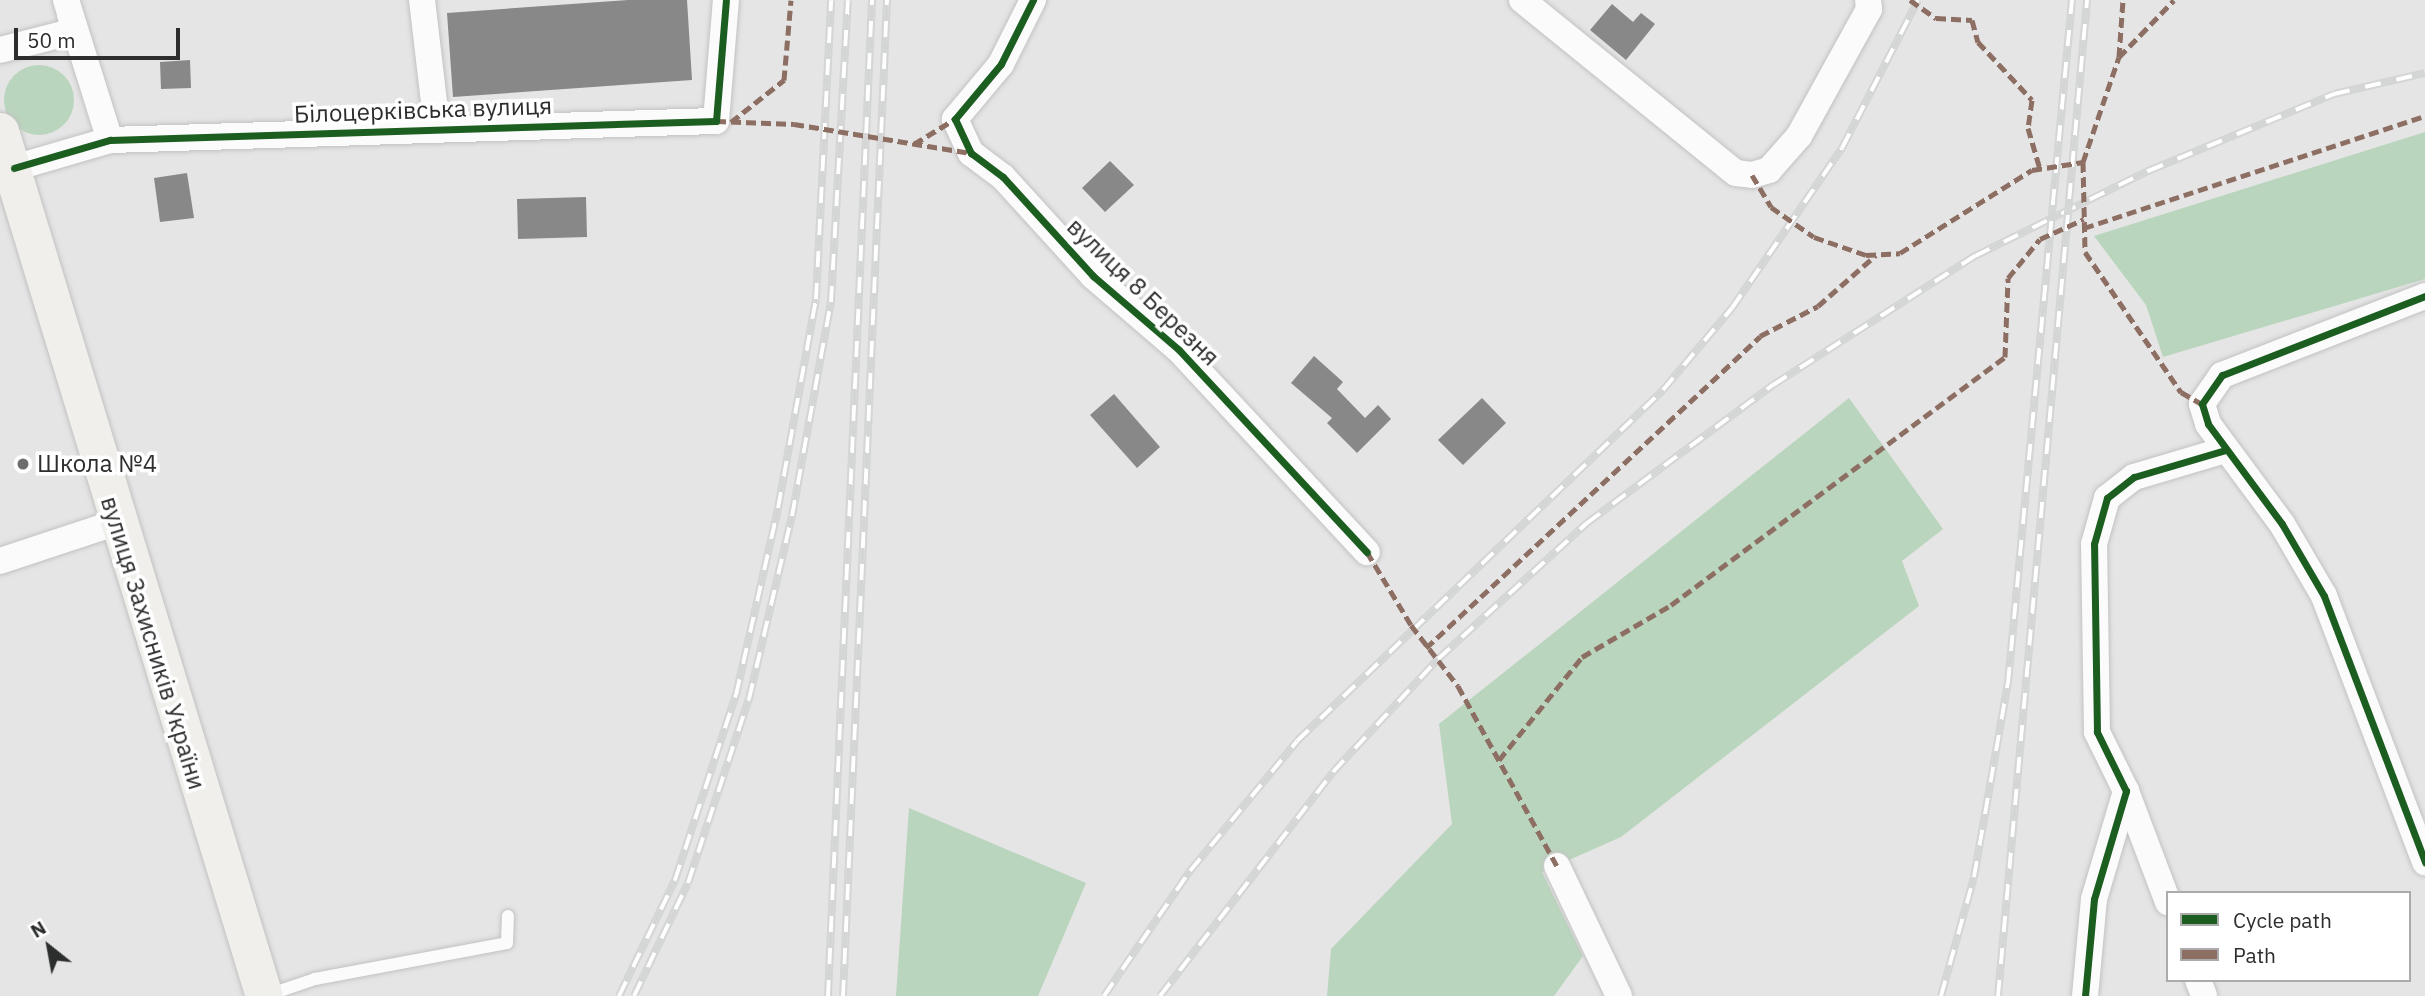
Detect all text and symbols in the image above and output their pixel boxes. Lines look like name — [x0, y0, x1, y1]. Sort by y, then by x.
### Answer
scale bar — [18, 14, 184, 58]
text: 50 m — [27, 26, 76, 54]
street label: Білоцерківська вулиця — [294, 91, 552, 129]
street label: вулиця 8 Березня — [1061, 212, 1225, 372]
place label: Школа №4 — [37, 450, 157, 478]
marker: Школа №4 — [15, 456, 31, 472]
street label: вулиця Захисників України — [95, 493, 211, 793]
legend — [2166, 891, 2411, 982]
text: Cycle path — [2233, 906, 2332, 934]
north arrow — [14, 912, 84, 982]
text: N — [26, 915, 50, 943]
text: Path — [2233, 941, 2276, 969]

